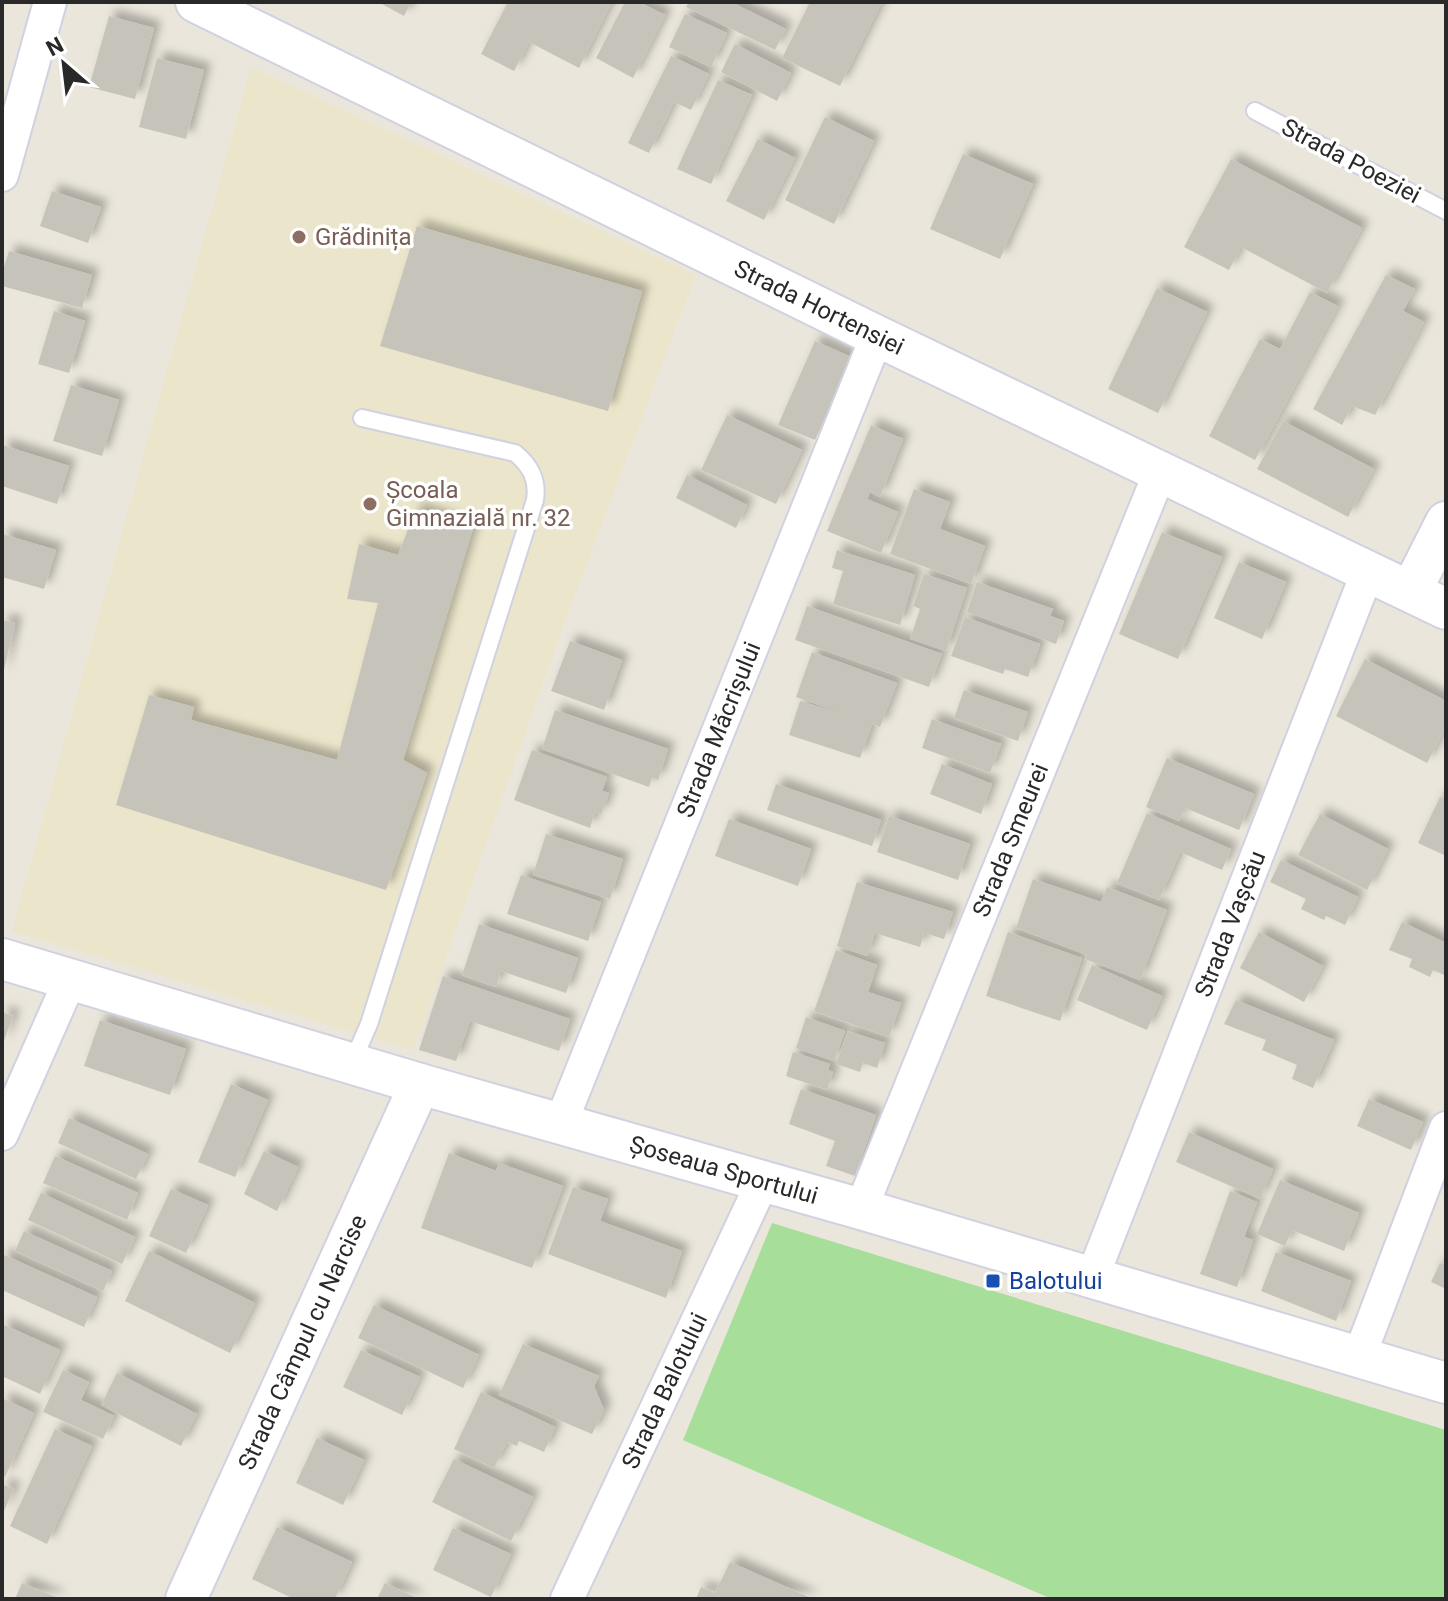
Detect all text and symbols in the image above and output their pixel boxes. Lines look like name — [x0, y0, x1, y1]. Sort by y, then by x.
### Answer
north arrow — [24, 24, 104, 104]
text: N — [42, 32, 68, 61]
street label: Strada Poeziei — [1277, 113, 1425, 209]
place label: Grădinița — [315, 223, 411, 251]
marker: Grădinița — [290, 228, 308, 246]
street label: Strada Hortensiei — [730, 254, 909, 361]
place label: Școala Gimnazială nr. 32 — [386, 476, 570, 532]
marker: Școala Gimnazială nr. 32 — [361, 495, 379, 513]
street label: Strada Măcrișului — [671, 638, 767, 821]
street label: Strada Smeurei — [967, 759, 1054, 921]
street label: Strada Vașcău — [1189, 847, 1271, 1001]
street label: Șoseaua Sportului — [626, 1130, 821, 1210]
street label: Strada Câmpul cu Narcise — [233, 1210, 373, 1474]
place label: Balotului — [1009, 1267, 1103, 1295]
marker: Balotului — [984, 1272, 1002, 1290]
street label: Strada Balotului — [616, 1308, 713, 1473]

